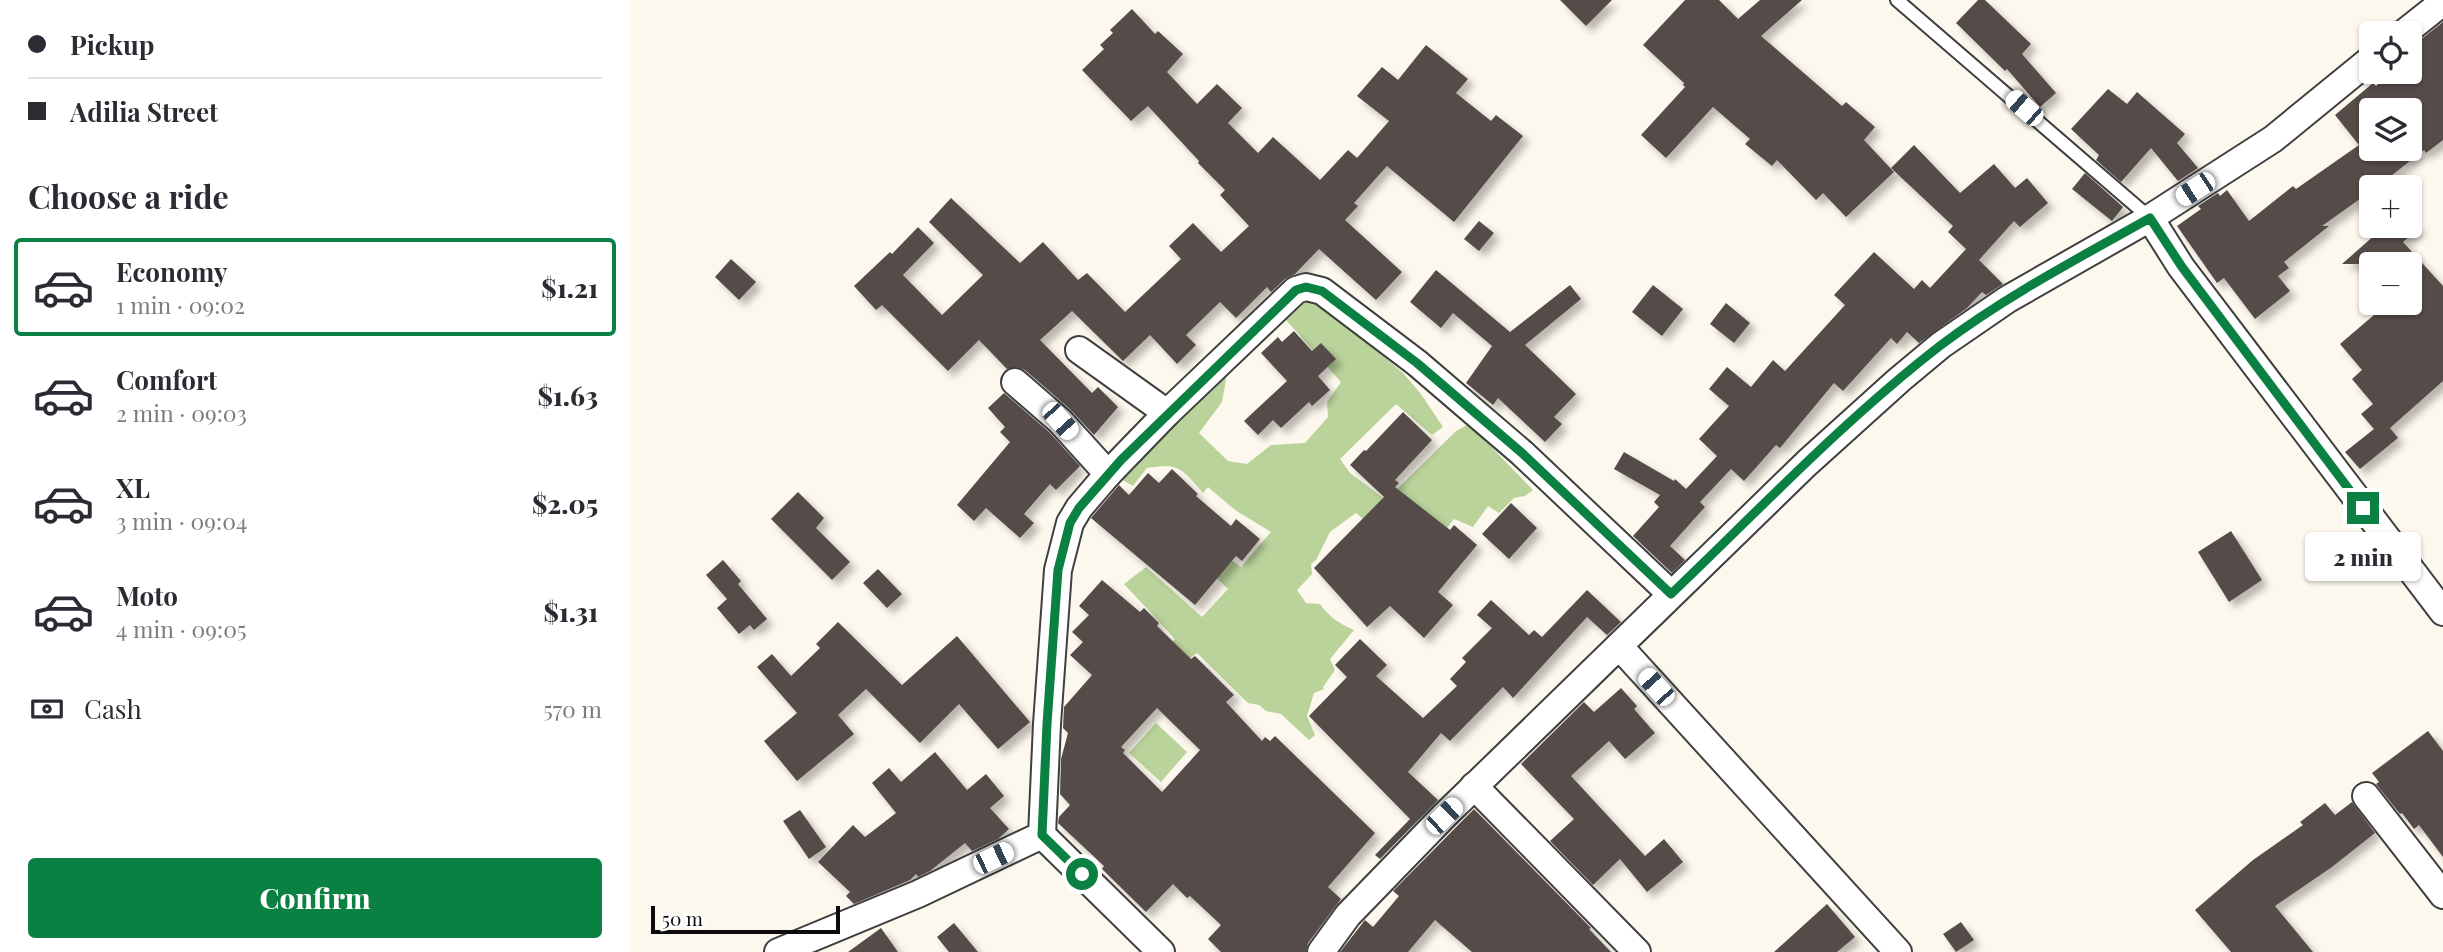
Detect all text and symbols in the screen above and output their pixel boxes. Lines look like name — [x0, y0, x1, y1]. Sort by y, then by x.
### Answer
map controls — [2359, 21, 2422, 315]
button: locate — [2359, 21, 2422, 84]
text: Pickup — [70, 27, 154, 62]
car — [2002, 86, 2047, 130]
text: Adilia Street — [70, 94, 218, 129]
button: layers — [2359, 98, 2422, 161]
car — [2172, 169, 2219, 209]
text: Choose a ride — [28, 174, 229, 217]
button: + — [2359, 175, 2422, 238]
button: − — [2359, 252, 2422, 315]
text: Economy — [116, 254, 227, 289]
icon: car — [32, 256, 95, 319]
text: $1.21 — [541, 270, 598, 305]
text: 1 min · 09:02 — [116, 289, 245, 320]
text: Comfort — [116, 362, 217, 397]
icon: car — [32, 364, 95, 427]
text: $1.63 — [537, 378, 598, 413]
text: 2 min · 09:03 — [116, 397, 247, 428]
car — [1039, 398, 1082, 444]
text: XL — [116, 470, 150, 505]
icon: car — [32, 472, 95, 535]
text: $2.05 — [532, 486, 598, 521]
route end — [2347, 492, 2379, 524]
text: 3 min · 09:04 — [116, 505, 247, 536]
callout: 2 min — [2305, 532, 2421, 582]
text: 2 min — [2333, 541, 2393, 572]
text: Moto — [116, 578, 178, 613]
icon: car — [32, 580, 95, 643]
text: $1.31 — [543, 594, 598, 629]
text: 4 min · 09:05 — [116, 613, 246, 644]
car — [1635, 664, 1678, 710]
icon: cash — [28, 690, 66, 728]
text: Cash — [84, 691, 142, 726]
text: 570 m — [543, 693, 602, 724]
car — [1422, 794, 1467, 838]
car — [970, 839, 1017, 877]
button: Confirm — [28, 858, 602, 938]
route start — [1066, 858, 1098, 890]
scale bar — [651, 903, 840, 935]
text: 50 m — [662, 905, 703, 931]

